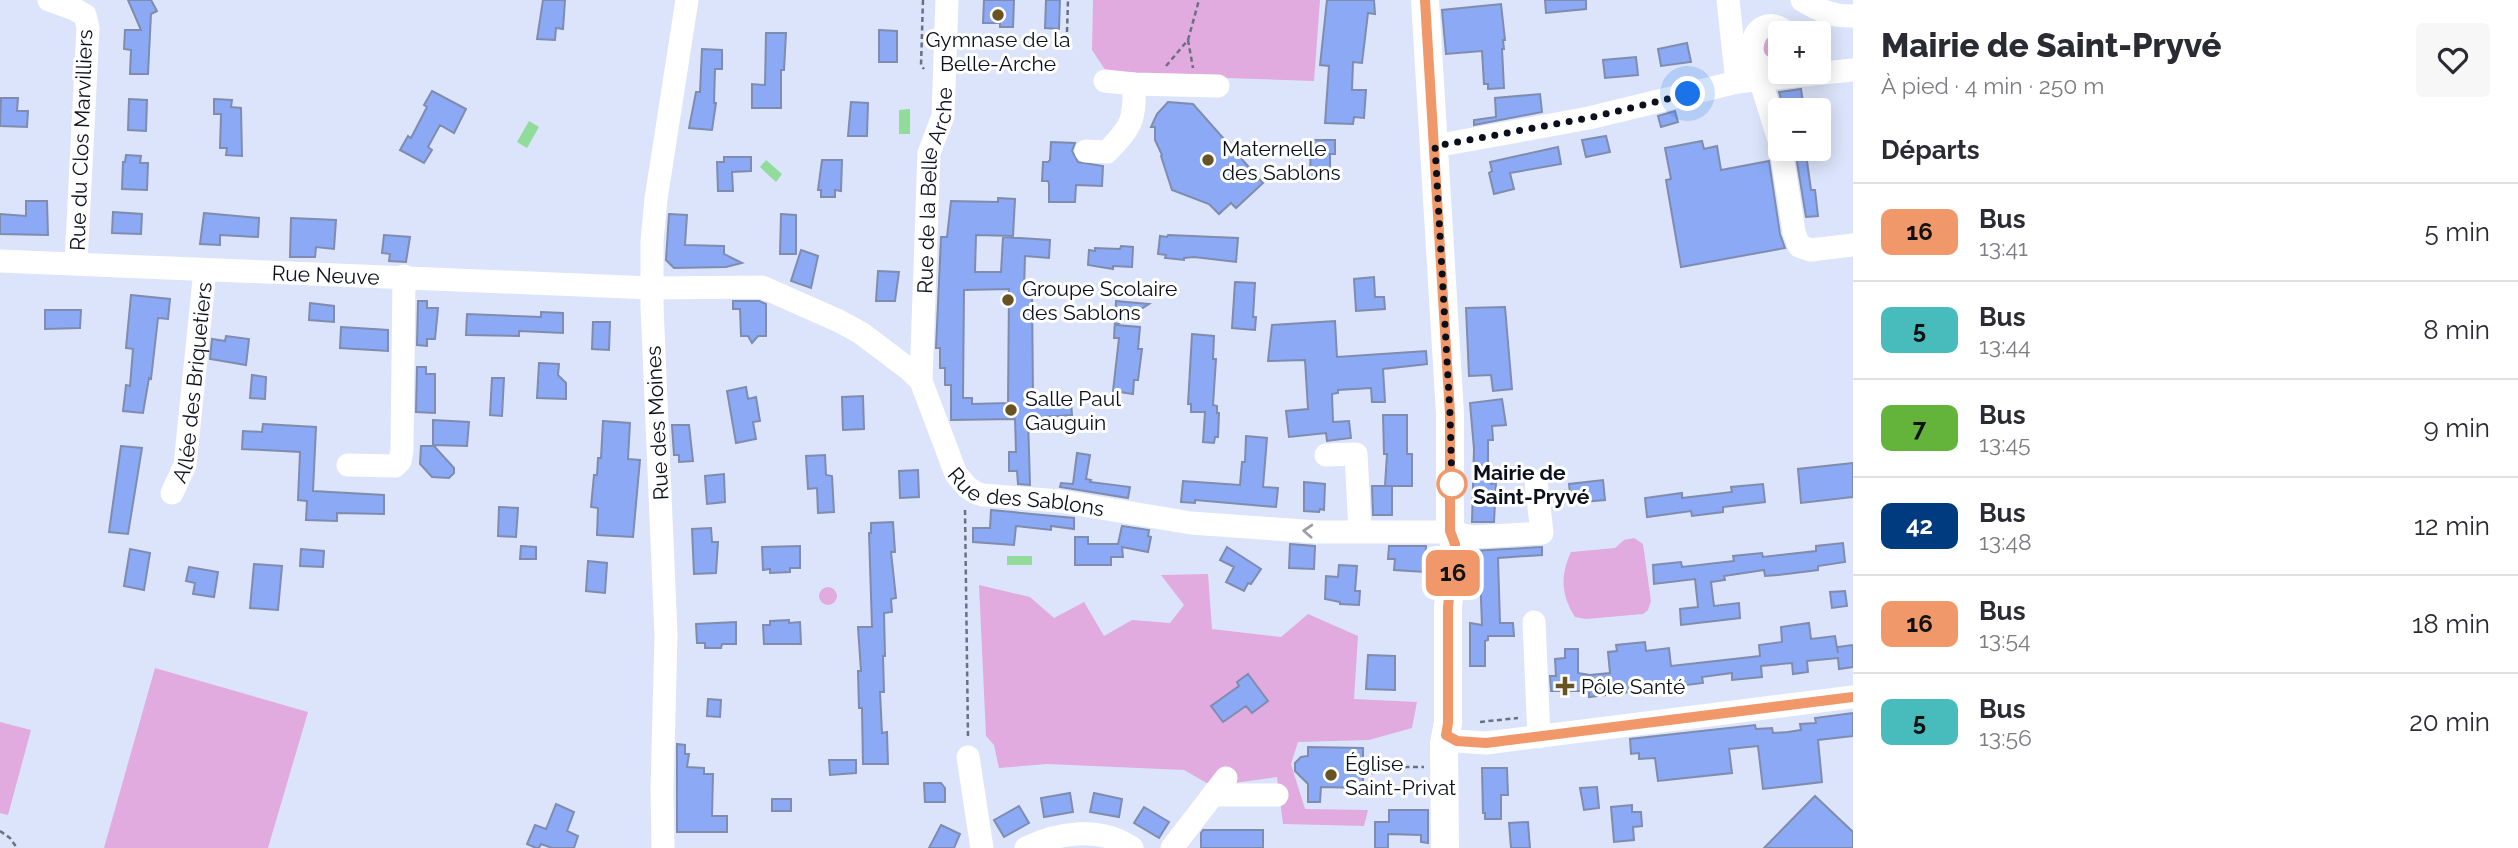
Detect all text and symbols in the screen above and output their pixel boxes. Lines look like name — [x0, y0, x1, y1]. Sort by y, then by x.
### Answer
marker: Gymnase de la Belle-Arche — [990, 7, 1006, 23]
map controls — [1768, 21, 1831, 161]
button: + — [1768, 21, 1831, 84]
button: heart — [2416, 23, 2490, 97]
text: Mairie de Saint-Pryvé — [1881, 26, 2222, 65]
place label: Gymnase de la Belle-Arche — [926, 27, 1070, 76]
street label: Rue du Clos Marvilliers — [65, 29, 97, 251]
text: À pied · 4 min · 250 m — [1881, 72, 2104, 99]
your location — [1670, 76, 1705, 111]
street label: Rue de la Belle Arche — [912, 87, 956, 294]
button: − — [1768, 98, 1831, 161]
text: Départs — [1881, 135, 1980, 165]
place label: Maternelle des Sablons — [1222, 136, 1341, 185]
marker: Maternelle des Sablons — [1200, 152, 1216, 168]
text: Bus — [1979, 204, 2026, 234]
text: 16 — [1906, 217, 1933, 246]
text: 5 min — [2424, 217, 2490, 247]
text: 13:41 — [1979, 234, 2028, 261]
street label: Rue Neuve — [271, 260, 380, 289]
place label: Groupe Scolaire des Sablons — [1022, 276, 1177, 325]
street label: Allée des Briquetiers — [166, 281, 216, 486]
marker: Groupe Scolaire des Sablons — [1000, 292, 1016, 308]
text: Bus — [1979, 302, 2026, 332]
text: 5 — [1913, 315, 1926, 344]
text: 8 min — [2423, 315, 2490, 345]
text: 13:44 — [1979, 332, 2031, 359]
street label: Rue des Moines — [640, 345, 674, 501]
place label: Salle Paul Gauguin — [1025, 386, 1121, 435]
text: Bus — [1979, 400, 2026, 430]
marker: Salle Paul Gauguin — [1003, 402, 1019, 418]
text: 7 — [1913, 413, 1926, 442]
text: 9 min — [2423, 413, 2490, 443]
text: 13:45 — [1979, 430, 2031, 457]
place label: Mairie de Saint-Pryvé — [1473, 460, 1590, 509]
street label: Rue des Sablons — [943, 462, 1106, 521]
marker: Mairie de Saint-Pryvé — [1437, 469, 1467, 499]
text: Bus — [1979, 498, 2026, 528]
text: 42 — [1906, 511, 1933, 540]
text: 12 min — [2414, 511, 2490, 541]
one-way arrow — [1303, 524, 1314, 539]
text: 13:48 — [1979, 528, 2032, 555]
line badge: 16 — [1422, 550, 1484, 596]
text: 16 — [1440, 558, 1466, 587]
text: Bus — [1979, 596, 2026, 626]
text: 16 — [1906, 609, 1933, 638]
text: 18 min — [2412, 609, 2490, 639]
text: 13:54 — [1979, 626, 2031, 653]
place label: Pôle Santé — [1581, 674, 1685, 699]
marker: Pôle Santé — [1555, 676, 1575, 696]
text: Bus — [1979, 694, 2026, 724]
text: 5 — [1913, 707, 1926, 736]
text: 20 min — [2409, 707, 2490, 737]
text: 13:56 — [1979, 724, 2032, 751]
place label: Église Saint-Privat — [1345, 751, 1456, 800]
marker: Église Saint-Privat — [1323, 767, 1339, 783]

